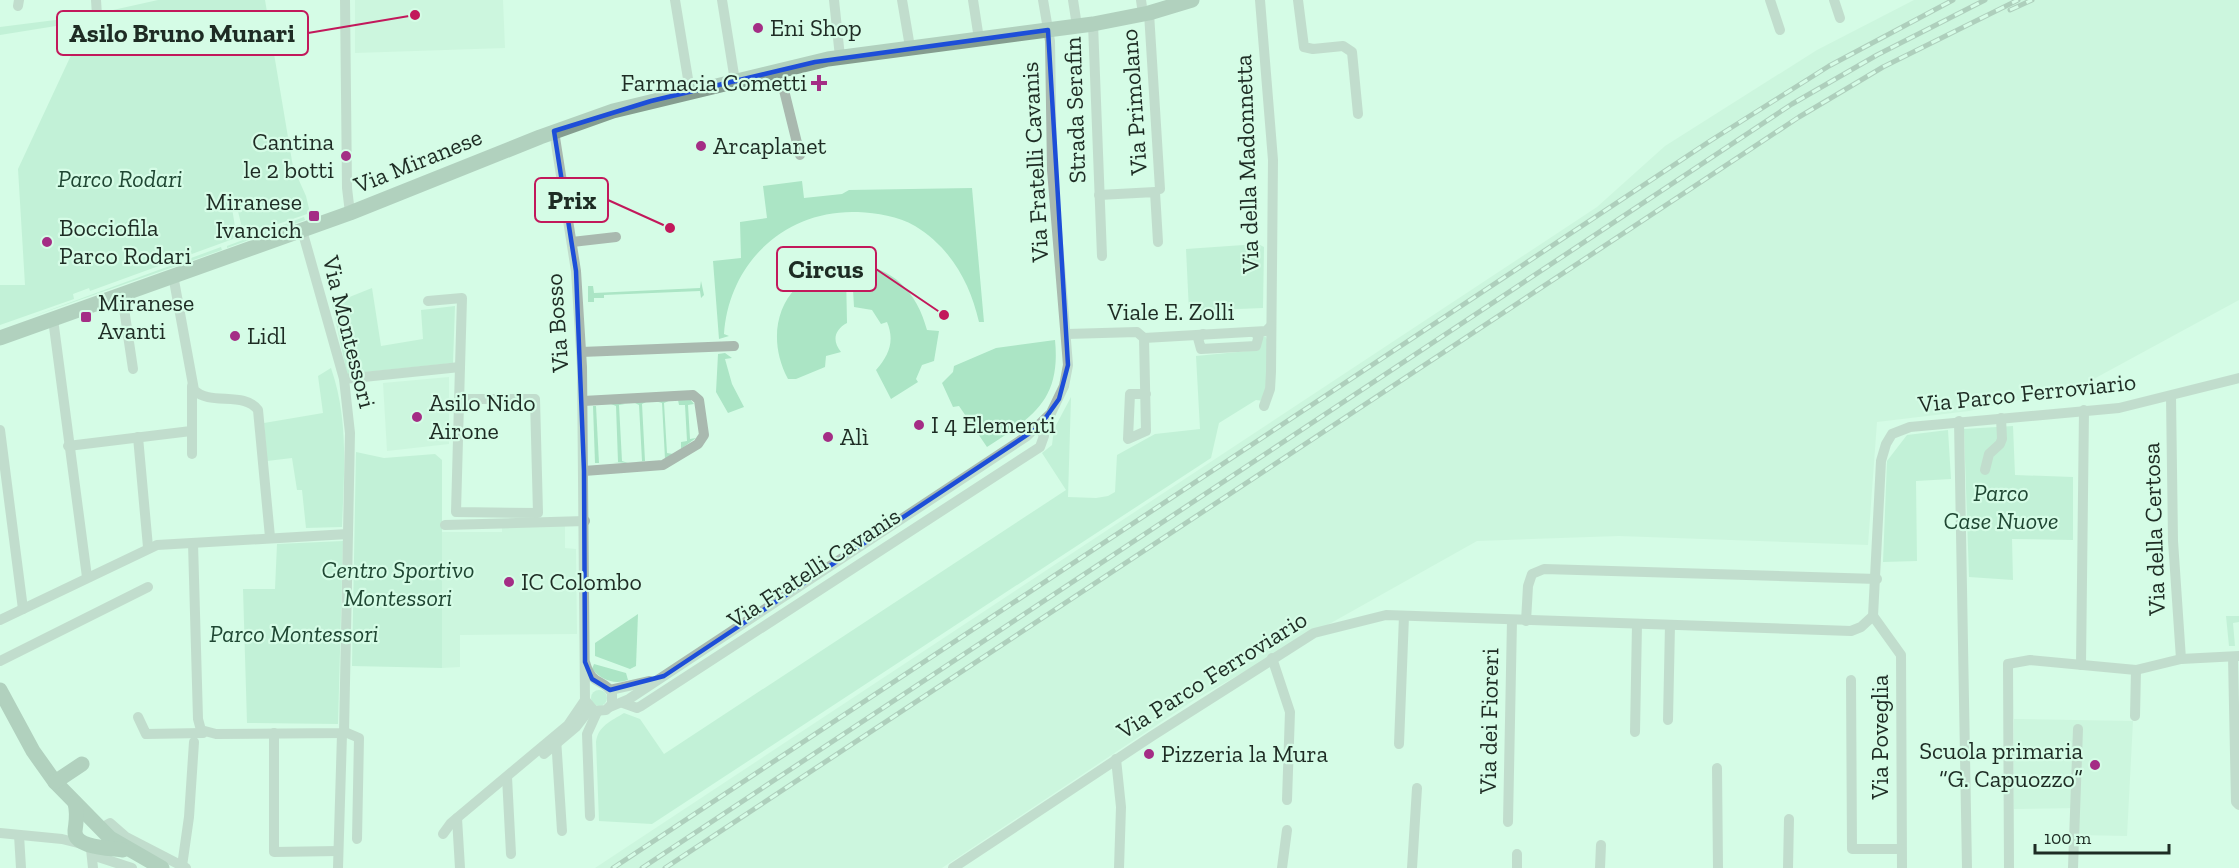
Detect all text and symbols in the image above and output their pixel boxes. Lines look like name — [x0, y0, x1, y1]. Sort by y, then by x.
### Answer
callout: Asilo Bruno Munari — [57, 11, 308, 55]
place label: Eni Shop — [770, 13, 862, 42]
text: Asilo Bruno Munari — [69, 17, 295, 49]
marker: Eni Shop — [751, 21, 765, 35]
street label: Via Primolano — [1114, 28, 1153, 177]
street label: Strada Serafin — [1057, 36, 1092, 184]
street label: Via della Madonnetta — [1228, 54, 1265, 275]
street label: Via Fratelli Cavanis — [1015, 61, 1054, 264]
place label: Farmacia Cometti — [621, 68, 807, 97]
marker: Farmacia Cometti — [812, 76, 826, 90]
street label: Via Miranese — [349, 122, 486, 200]
place label: Cantina le 2 botti — [243, 127, 334, 184]
place label: Arcaplanet — [713, 131, 827, 160]
marker: Arcaplanet — [694, 139, 708, 153]
marker: Cantina le 2 botti — [339, 149, 353, 163]
park label: Parco Rodari — [57, 164, 183, 193]
callout: Prix — [535, 178, 608, 222]
text: Prix — [548, 184, 596, 216]
place label: Miranese Ivancich — [206, 187, 303, 244]
marker: Miranese Ivancich — [307, 209, 321, 223]
place label: Bocciofila Parco Rodari — [59, 213, 192, 270]
marker: Bocciofila Parco Rodari — [40, 235, 54, 249]
callout: Circus — [777, 247, 876, 291]
street label: Via Montessori — [316, 252, 382, 411]
text: Circus — [788, 253, 864, 285]
street label: Via Bosso — [539, 273, 574, 374]
place label: Miranese Avanti — [98, 288, 194, 345]
street label: Viale E. Zolli — [1107, 297, 1235, 326]
marker: Miranese Avanti — [79, 310, 93, 324]
place label: Lidl — [247, 321, 286, 350]
marker: Lidl — [228, 329, 242, 343]
street label: Via Parco Ferroviario — [1916, 367, 2137, 418]
place label: Asilo Nido Airone — [429, 388, 535, 445]
marker: Asilo Nido Airone — [410, 410, 424, 424]
place label: I 4 Elementi — [931, 410, 1056, 439]
marker: I 4 Elementi — [912, 418, 926, 432]
place label: Alì — [840, 422, 869, 451]
marker: Alì — [821, 430, 835, 444]
street label: Via della Certosa — [2136, 442, 2171, 617]
park label: Parco Case Nuove — [1943, 478, 2059, 535]
street label: Via Fratelli Cavanis — [721, 501, 906, 635]
park label: Centro Sportivo Montessori — [321, 555, 475, 612]
place label: IC Colombo — [521, 567, 642, 596]
marker: IC Colombo — [502, 575, 516, 589]
street label: Via Parco Ferroviario — [1110, 604, 1312, 745]
park label: Parco Montessori — [209, 619, 379, 648]
street label: Via dei Fioreri — [1473, 647, 1504, 795]
street label: Via Poveglia — [1865, 674, 1894, 800]
place label: Scuola primaria “G. Capuozzo” — [1919, 736, 2083, 793]
place label: Pizzeria la Mura — [1161, 739, 1329, 768]
marker: Pizzeria la Mura — [1142, 747, 1156, 761]
marker: Scuola primaria “G. Capuozzo” — [2088, 758, 2102, 772]
scale bar — [2035, 817, 2168, 855]
text: 100 m — [2044, 827, 2092, 849]

